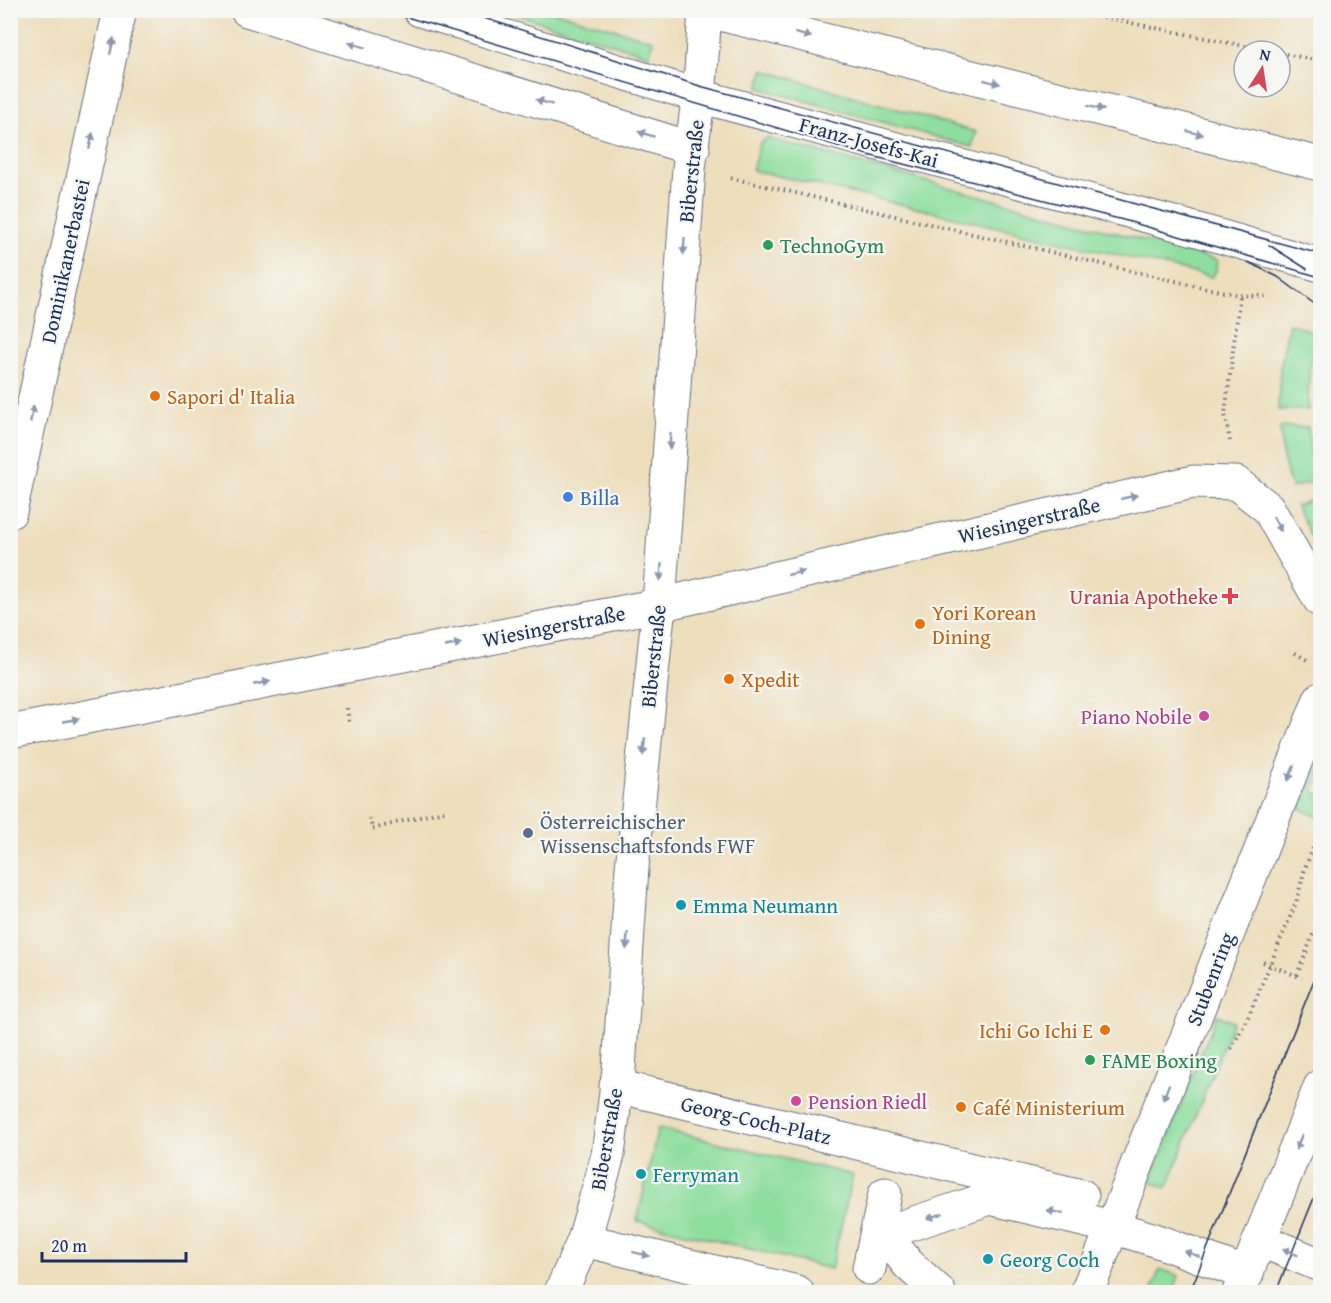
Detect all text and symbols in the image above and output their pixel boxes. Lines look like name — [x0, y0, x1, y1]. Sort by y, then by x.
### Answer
one-way arrow — [794, 31, 812, 41]
one-way arrow — [108, 37, 118, 55]
one-way arrow — [348, 39, 366, 49]
north arrow — [1232, 39, 1292, 99]
text: N — [1257, 41, 1273, 67]
one-way arrow — [983, 78, 1001, 88]
one-way arrow — [535, 97, 553, 106]
one-way arrow — [1086, 103, 1105, 113]
street label: Franz-Josefs-Kai — [796, 109, 942, 175]
street label: Biberstraße — [670, 118, 712, 224]
one-way arrow — [1186, 128, 1204, 138]
one-way arrow — [637, 129, 655, 138]
one-way arrow — [87, 132, 97, 150]
street label: Dominikanerbastei — [32, 176, 98, 346]
place label: TechnoGym — [780, 230, 884, 261]
one-way arrow — [679, 237, 688, 256]
marker: TechnoGym — [761, 238, 775, 252]
place label: Sapori d' Italia — [167, 381, 295, 412]
marker: Sapori d' Italia — [148, 389, 162, 403]
one-way arrow — [28, 404, 37, 423]
one-way arrow — [665, 431, 675, 450]
place label: Billa — [580, 482, 620, 513]
street label: Wiesingerstraße — [955, 489, 1103, 551]
marker: Billa — [561, 490, 575, 504]
one-way arrow — [1120, 492, 1139, 501]
one-way arrow — [1272, 516, 1282, 533]
one-way arrow — [656, 563, 666, 582]
one-way arrow — [787, 568, 805, 578]
place label: Urania Apotheke — [1070, 581, 1218, 612]
marker: Urania Apotheke — [1223, 589, 1237, 603]
street label: Wiesingerstraße — [480, 597, 628, 655]
place label: Yori Korean Dining — [932, 597, 1037, 652]
street label: Biberstraße — [632, 603, 674, 709]
marker: Yori Korean Dining — [913, 617, 927, 631]
one-way arrow — [444, 640, 463, 650]
place label: Xpedit — [741, 664, 800, 695]
marker: Xpedit — [722, 672, 736, 686]
one-way arrow — [253, 678, 272, 687]
place label: Piano Nobile — [1081, 701, 1192, 732]
marker: Piano Nobile — [1197, 709, 1211, 723]
one-way arrow — [61, 715, 80, 724]
one-way arrow — [639, 737, 649, 756]
one-way arrow — [1286, 765, 1296, 783]
place label: Österreichischer Wissenschaftsfonds FWF — [540, 806, 755, 861]
marker: Österreichischer Wissenschaftsfonds FWF — [521, 826, 535, 840]
place label: Emma Neumann — [693, 890, 838, 921]
marker: Emma Neumann — [674, 898, 688, 912]
street label: Stubenring — [1178, 927, 1242, 1030]
one-way arrow — [623, 932, 632, 951]
place label: Ichi Go Ichi E — [979, 1015, 1093, 1046]
marker: Ichi Go Ichi E — [1098, 1023, 1112, 1037]
place label: FAME Boxing — [1102, 1045, 1217, 1076]
marker: FAME Boxing — [1083, 1053, 1097, 1067]
one-way arrow — [1161, 1083, 1171, 1101]
street label: Biberstraße — [582, 1085, 630, 1193]
place label: Pension Riedl — [808, 1086, 927, 1117]
street label: Georg-Coch-Platz — [678, 1088, 834, 1152]
place label: Café Ministerium — [973, 1092, 1125, 1123]
marker: Pension Riedl — [789, 1094, 803, 1108]
marker: Café Ministerium — [954, 1100, 968, 1114]
one-way arrow — [1294, 1133, 1304, 1151]
place label: Ferryman — [653, 1159, 739, 1190]
marker: Ferryman — [634, 1167, 648, 1181]
one-way arrow — [1045, 1207, 1064, 1216]
one-way arrow — [925, 1212, 943, 1222]
scale bar — [42, 1225, 186, 1263]
text: 20 m — [51, 1232, 87, 1259]
place label: Georg Coch — [1000, 1244, 1100, 1275]
one-way arrow — [1281, 1247, 1299, 1257]
one-way arrow — [1183, 1248, 1201, 1258]
one-way arrow — [631, 1249, 650, 1259]
marker: Georg Coch — [981, 1252, 995, 1266]

